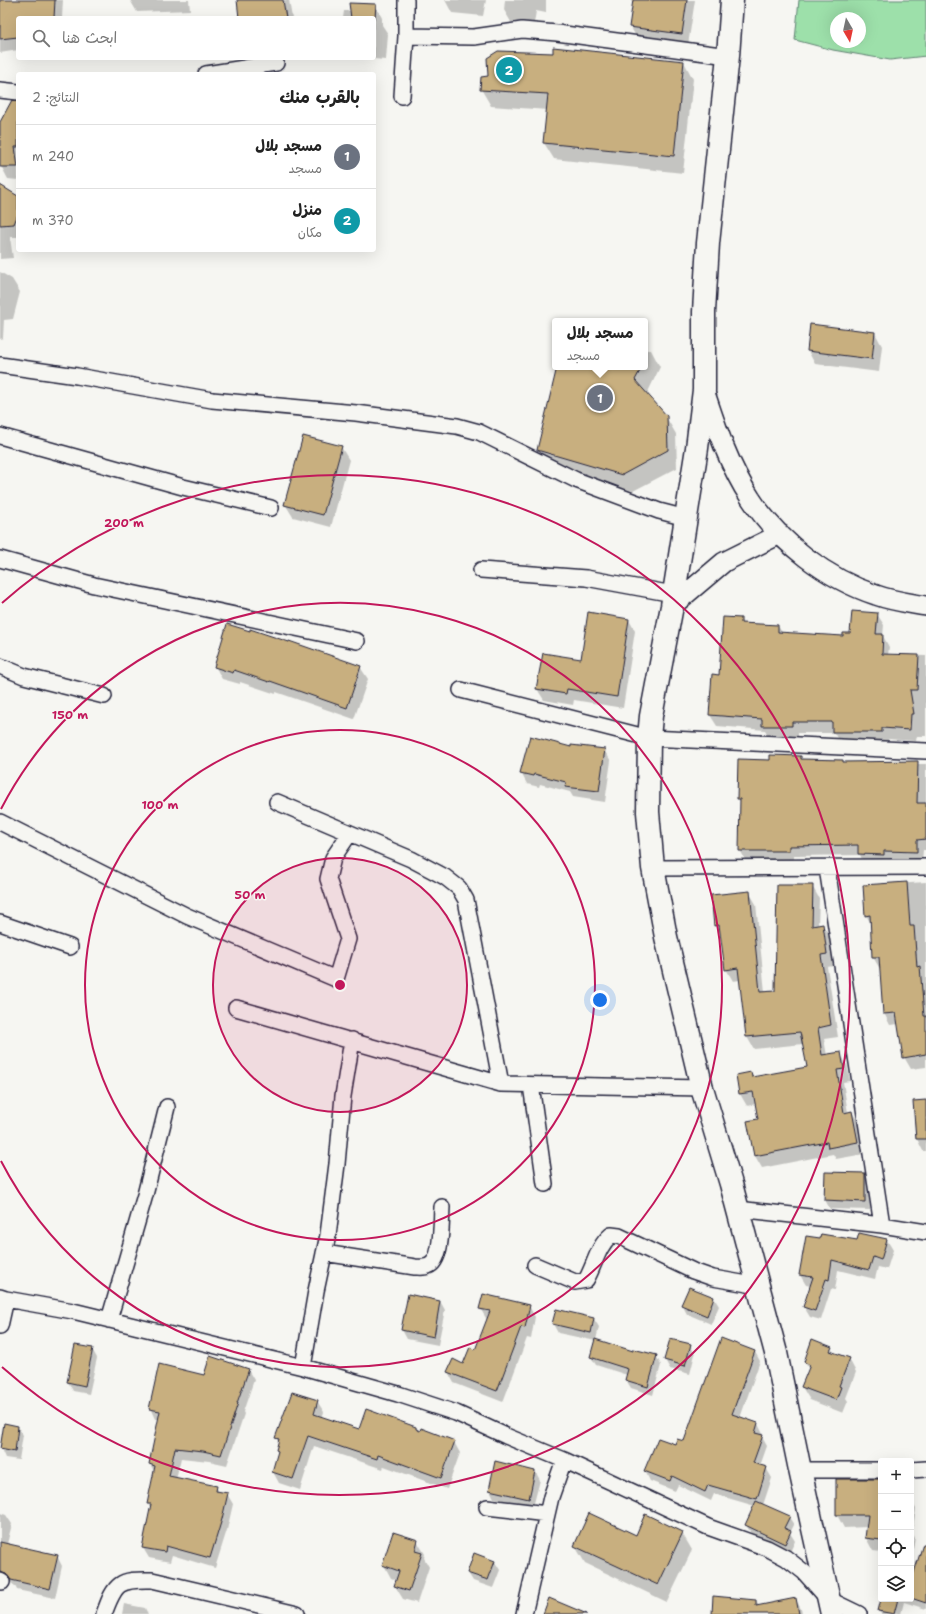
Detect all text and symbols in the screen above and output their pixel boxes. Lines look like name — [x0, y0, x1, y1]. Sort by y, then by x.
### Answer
north arrow — [830, 12, 866, 48]
search box — [16, 16, 376, 60]
icon: search — [30, 27, 52, 49]
text: ابحث هنا — [62, 28, 117, 48]
pin: 2 — [496, 55, 522, 85]
text: بالقرب منك — [280, 86, 360, 108]
text: النتائج: 2 — [32, 89, 79, 106]
text: مسجد بلال — [255, 136, 322, 156]
text: 240 m — [32, 148, 74, 165]
text: 1 — [344, 148, 350, 165]
text: مسجد — [289, 160, 322, 177]
text: منزل — [293, 200, 322, 220]
text: 370 m — [32, 212, 74, 229]
text: 2 — [342, 212, 352, 229]
text: مكان — [298, 224, 322, 241]
popup — [552, 318, 648, 370]
text: مسجد بلال — [567, 323, 633, 343]
text: مسجد — [567, 347, 600, 364]
pin: 1 — [587, 383, 613, 413]
text: 200 m — [104, 515, 144, 531]
text: 150 m — [52, 707, 88, 723]
text: 100 m — [142, 797, 179, 813]
text: 50 m — [235, 887, 266, 903]
centre of rings — [333, 978, 347, 992]
your location — [590, 990, 610, 1010]
map controls — [878, 1458, 914, 1602]
button: + — [878, 1458, 914, 1494]
button: − — [878, 1494, 914, 1530]
button: locate — [878, 1530, 914, 1566]
button: layers — [878, 1566, 914, 1602]

